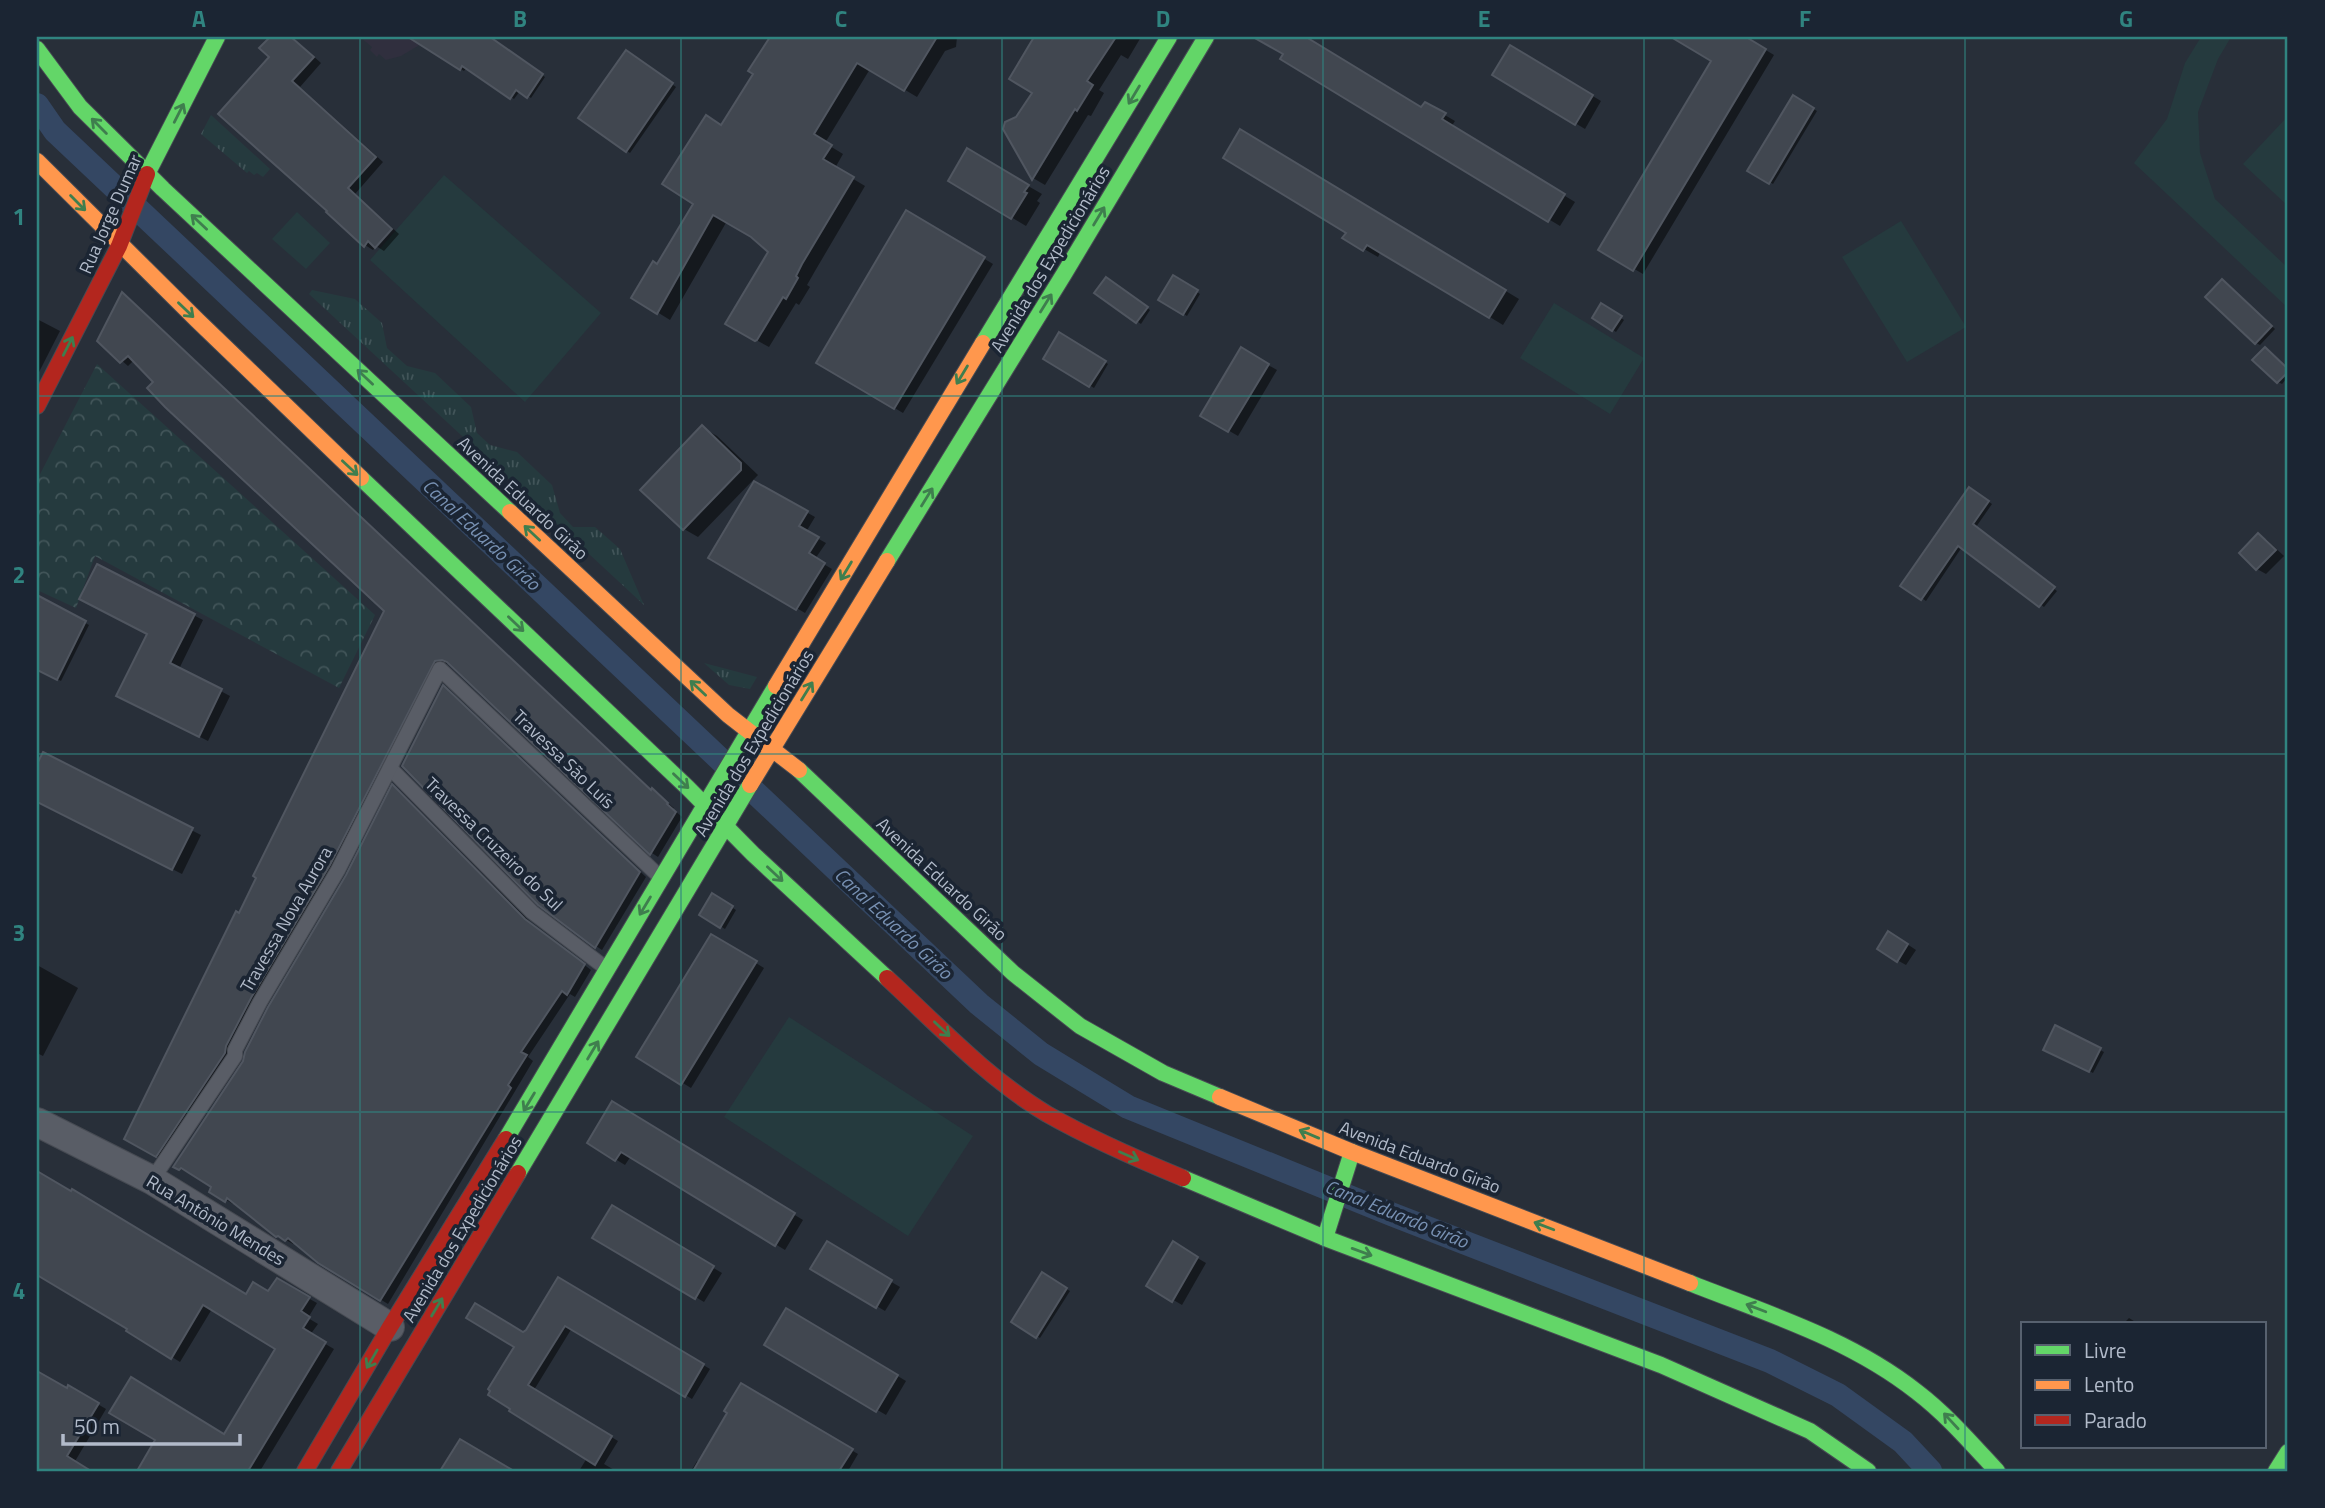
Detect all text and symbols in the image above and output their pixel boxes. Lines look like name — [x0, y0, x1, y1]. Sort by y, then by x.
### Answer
text: A — [192, 1, 206, 36]
text: B — [513, 1, 527, 36]
text: C — [835, 1, 847, 36]
text: D — [1156, 1, 1170, 36]
text: E — [1478, 1, 1490, 36]
text: F — [1799, 1, 1811, 36]
text: G — [2119, 1, 2133, 36]
one-way arrow — [1127, 85, 1141, 105]
one-way arrow — [172, 103, 186, 124]
one-way arrow — [91, 117, 108, 134]
street label: Rua Jorge Dumar — [72, 150, 148, 278]
street label: Avenida dos Expedicionários — [983, 160, 1117, 358]
one-way arrow — [70, 194, 87, 211]
text: 1 — [13, 199, 25, 234]
one-way arrow — [1092, 206, 1106, 226]
one-way arrow — [191, 214, 208, 231]
one-way arrow — [1039, 294, 1053, 314]
one-way arrow — [178, 302, 195, 319]
one-way arrow — [62, 336, 75, 357]
one-way arrow — [955, 365, 969, 385]
one-way arrow — [357, 369, 374, 386]
street label: Avenida Eduardo Girão — [451, 430, 595, 566]
one-way arrow — [341, 460, 358, 477]
water label: Canal Eduardo Girão — [416, 471, 548, 597]
one-way arrow — [920, 488, 934, 508]
one-way arrow — [524, 524, 541, 541]
text: 2 — [13, 557, 25, 592]
one-way arrow — [839, 560, 853, 580]
one-way arrow — [507, 615, 524, 632]
street label: Avenida dos Expedicionários — [687, 644, 821, 842]
one-way arrow — [690, 679, 707, 696]
one-way arrow — [800, 681, 814, 701]
street label: Travessa São Luís — [507, 703, 621, 815]
street label: Travessa Cruzeiro do Sul — [419, 771, 569, 917]
one-way arrow — [672, 772, 689, 789]
street label: Avenida Eduardo Girão — [870, 811, 1014, 947]
street label: Travessa Nova Aurora — [233, 841, 339, 997]
water label: Canal Eduardo Girão — [828, 860, 960, 986]
one-way arrow — [766, 866, 783, 883]
one-way arrow — [637, 895, 651, 915]
text: 3 — [13, 915, 25, 950]
one-way arrow — [933, 1021, 951, 1037]
one-way arrow — [586, 1041, 600, 1061]
one-way arrow — [522, 1091, 536, 1111]
street label: Avenida Eduardo Girão — [1335, 1114, 1505, 1200]
one-way arrow — [1299, 1127, 1320, 1140]
street label: Avenida dos Expedicionários — [395, 1130, 529, 1328]
one-way arrow — [1118, 1150, 1140, 1163]
street label: Rua Antônio Mendes — [142, 1168, 290, 1272]
water label: Canal Eduardo Girão — [1321, 1171, 1474, 1255]
one-way arrow — [1533, 1219, 1555, 1231]
one-way arrow — [1351, 1247, 1373, 1259]
text: 4 — [13, 1273, 25, 1308]
one-way arrow — [430, 1298, 444, 1318]
one-way arrow — [1745, 1301, 1767, 1313]
legend — [2021, 1322, 2266, 1448]
text: Livre — [2084, 1334, 2126, 1366]
one-way arrow — [365, 1348, 379, 1368]
text: Lento — [2084, 1368, 2134, 1400]
scale bar — [63, 1403, 240, 1447]
text: Parado — [2084, 1404, 2147, 1436]
text: 50 m — [74, 1410, 120, 1442]
one-way arrow — [1942, 1413, 1959, 1430]

